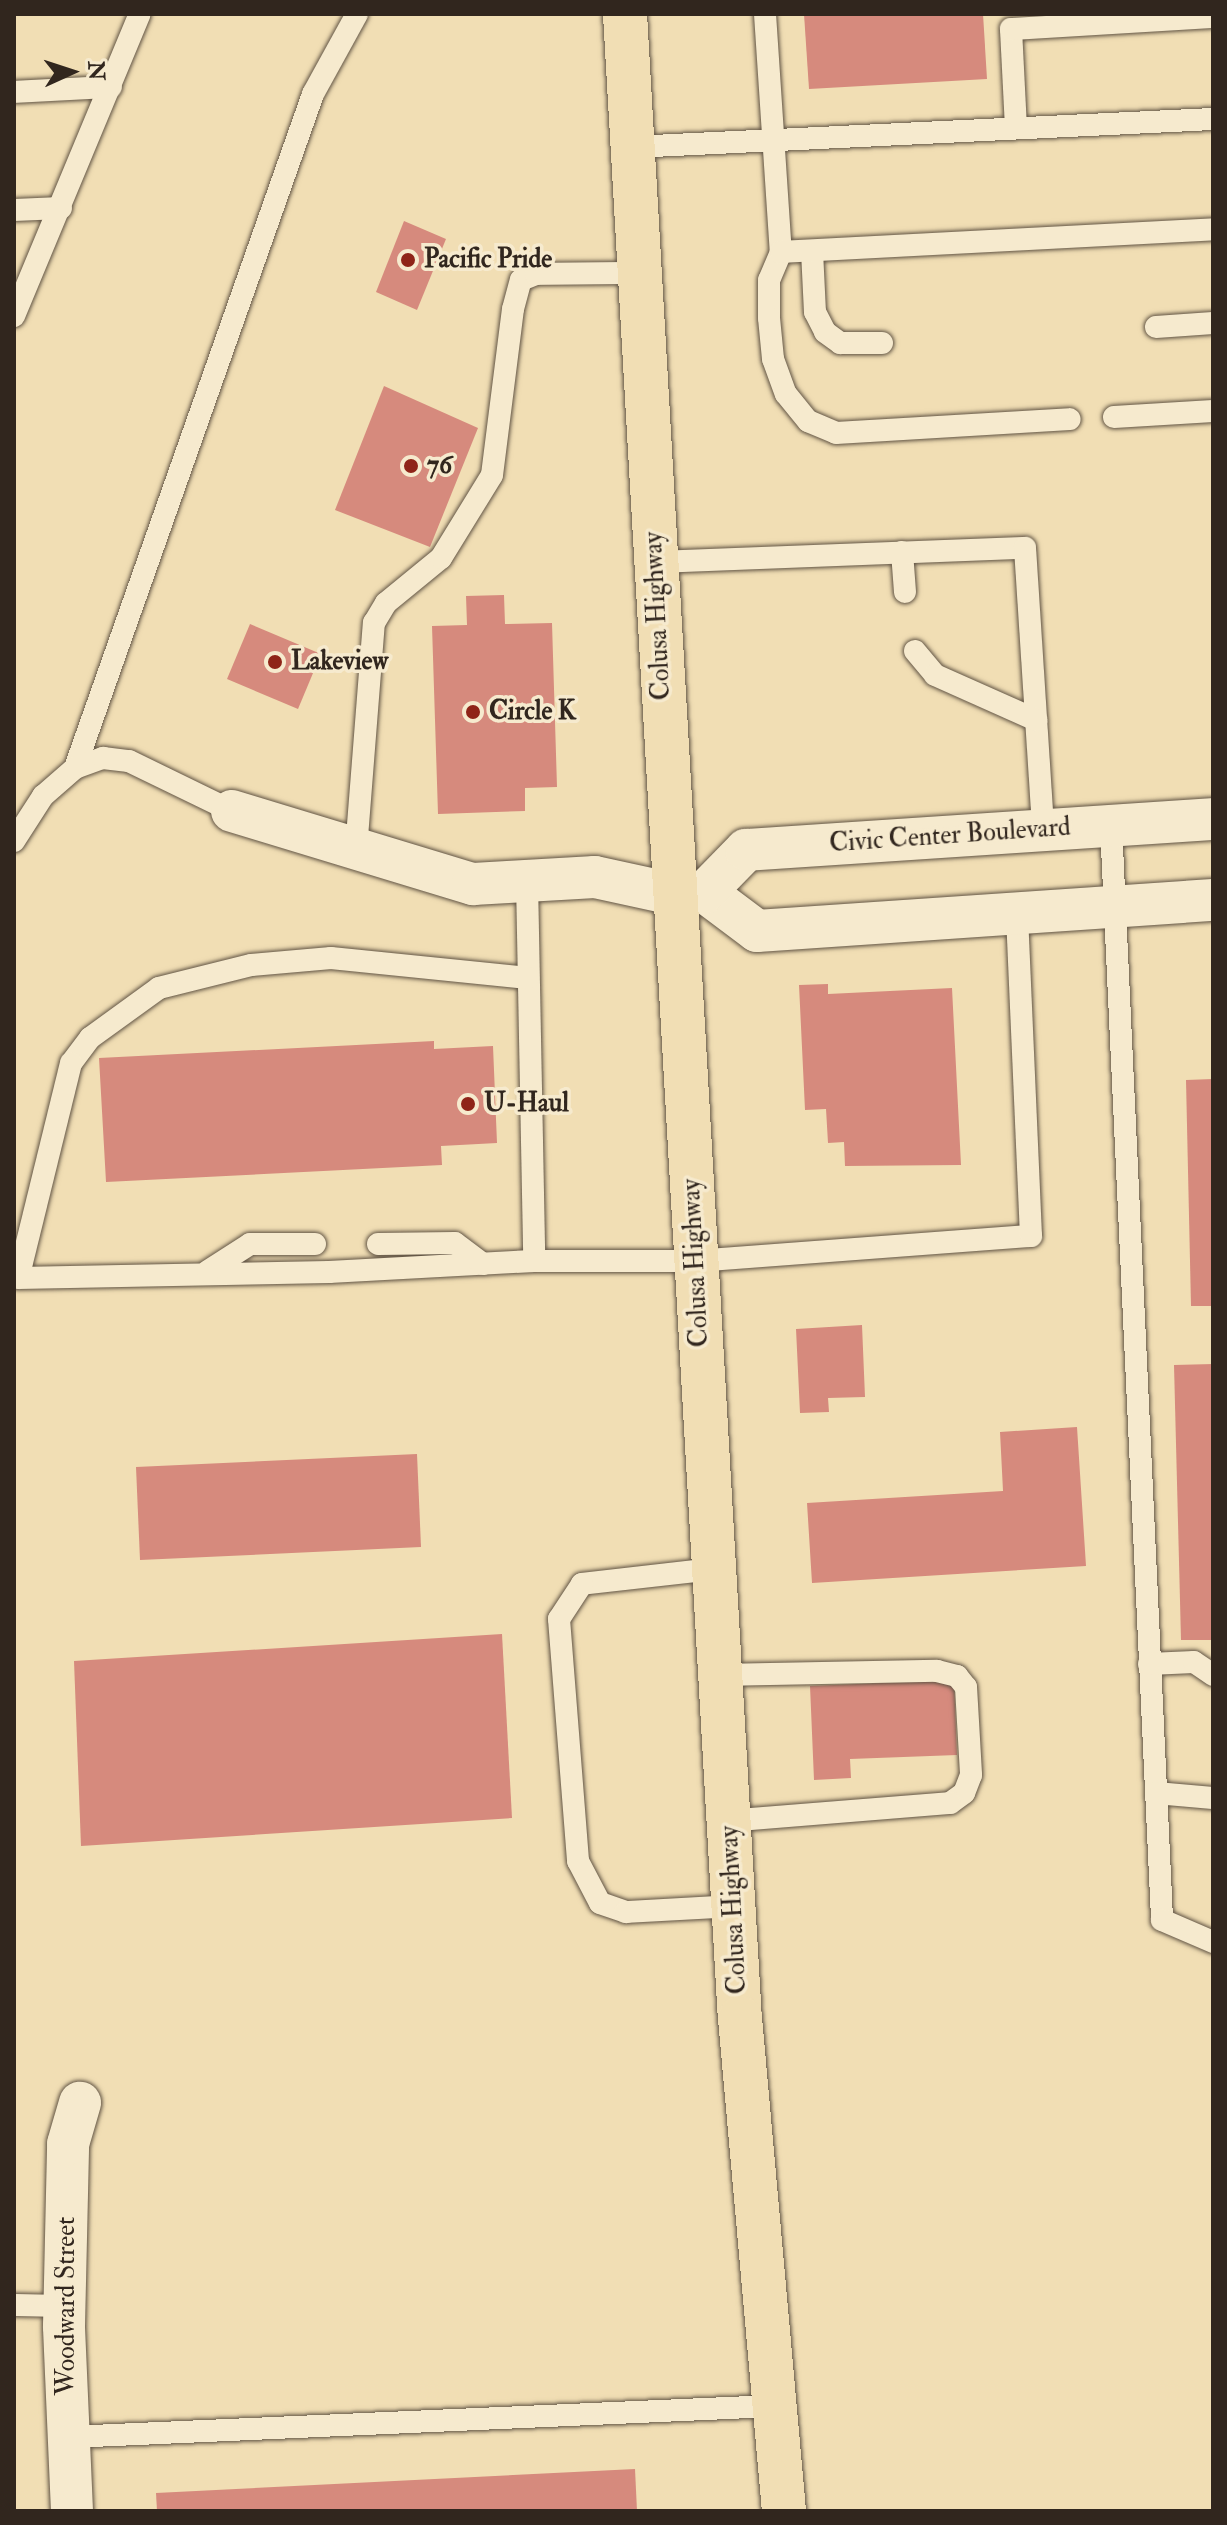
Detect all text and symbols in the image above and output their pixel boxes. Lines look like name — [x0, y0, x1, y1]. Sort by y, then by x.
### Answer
north arrow — [32, 32, 112, 112]
text: N — [81, 60, 110, 81]
place label: Pacific Pride — [424, 244, 552, 276]
marker: Pacific Pride — [399, 251, 417, 269]
place label: 76 — [427, 450, 452, 482]
marker: 76 — [402, 457, 420, 475]
street label: Colusa Highway — [638, 531, 678, 701]
place label: Lakeview — [291, 646, 388, 678]
marker: Lakeview — [266, 653, 284, 671]
place label: Circle K — [489, 696, 576, 728]
marker: Circle K — [464, 703, 482, 721]
street label: Civic Center Boulevard — [828, 812, 1072, 860]
place label: U-Haul — [484, 1088, 569, 1120]
marker: U-Haul — [459, 1095, 477, 1113]
street label: Colusa Highway — [676, 1178, 716, 1348]
street label: Colusa Highway — [714, 1825, 754, 1995]
street label: Woodward Street — [51, 2217, 83, 2395]

